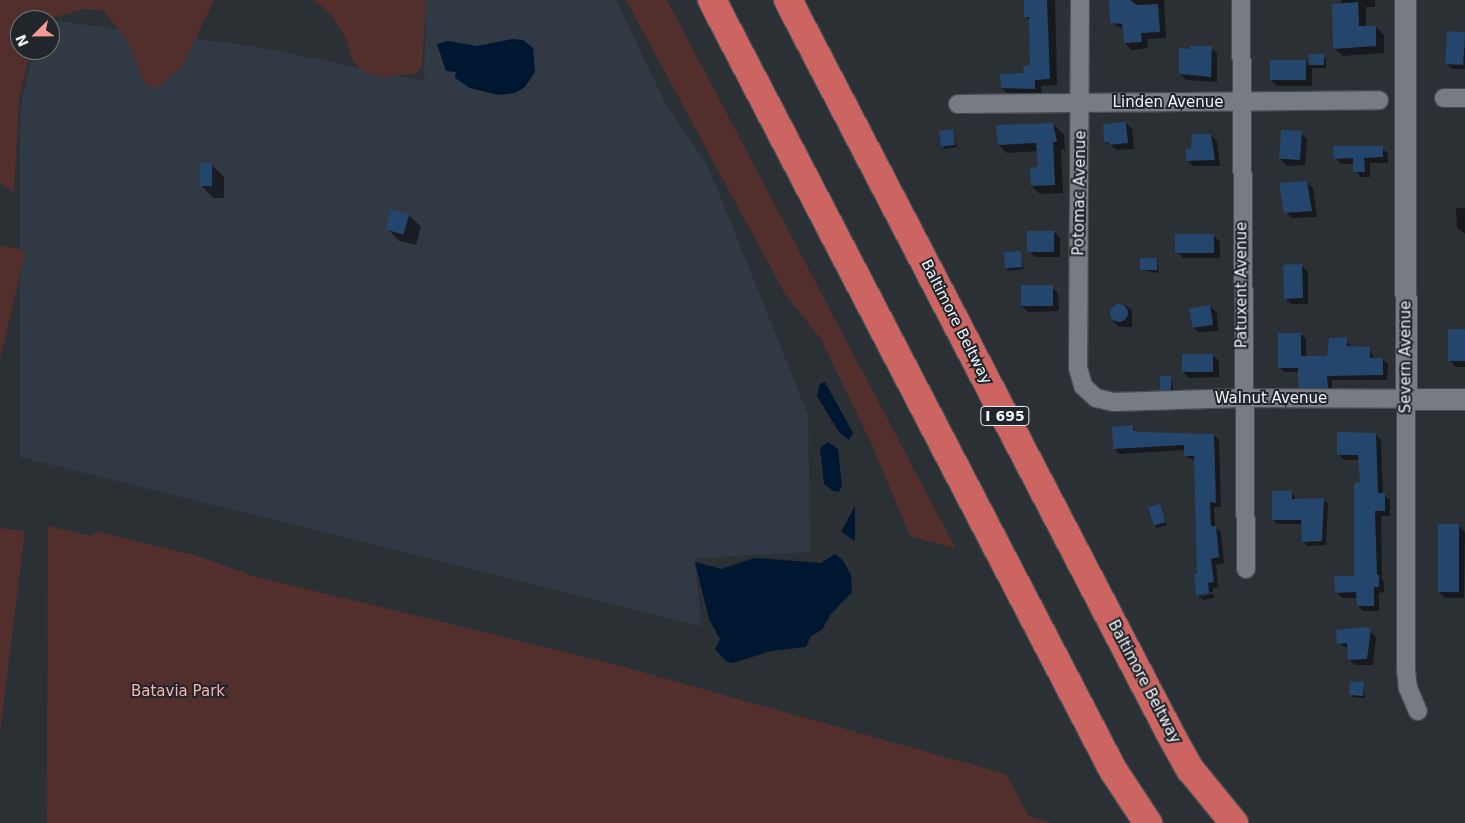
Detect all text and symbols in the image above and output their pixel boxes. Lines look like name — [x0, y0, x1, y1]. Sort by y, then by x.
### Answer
north arrow — [10, 10, 60, 60]
text: N — [12, 32, 32, 49]
street label: Linden Avenue — [1113, 94, 1223, 112]
street label: Potomac Avenue — [1070, 130, 1090, 256]
street label: Patuxent Avenue — [1233, 222, 1251, 348]
street label: Baltimore Beltway — [917, 257, 995, 387]
street label: Severn Avenue — [1397, 301, 1415, 413]
street label: Walnut Avenue — [1215, 390, 1327, 408]
road number: I 695 — [980, 404, 1030, 428]
street label: Baltimore Beltway — [1104, 617, 1184, 747]
park label: Batavia Park — [131, 683, 225, 701]

